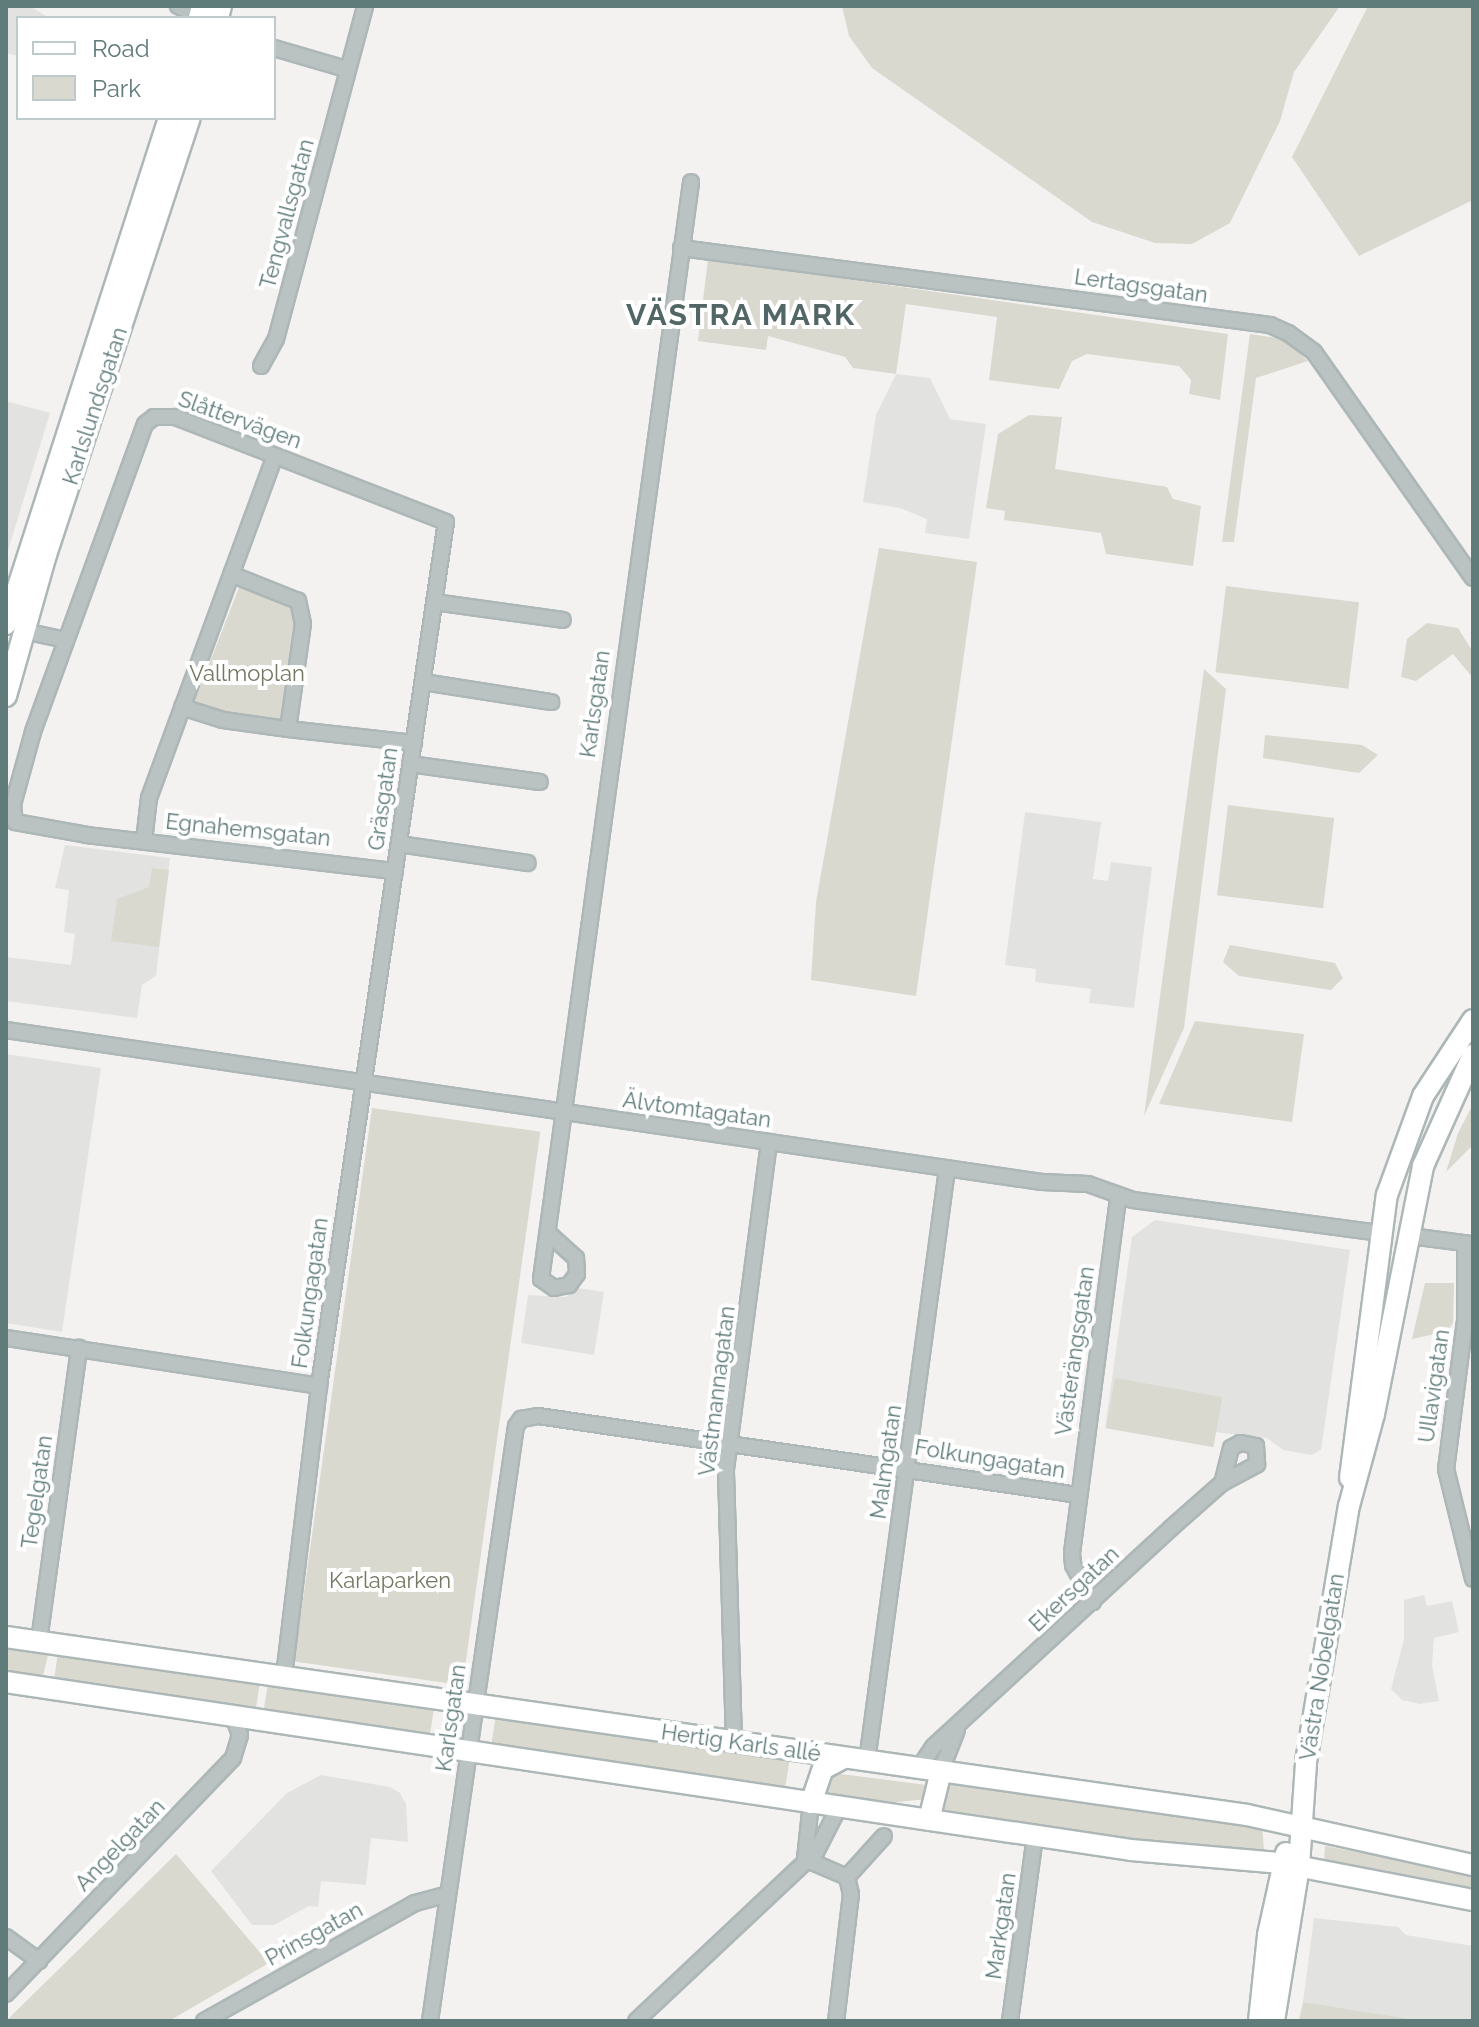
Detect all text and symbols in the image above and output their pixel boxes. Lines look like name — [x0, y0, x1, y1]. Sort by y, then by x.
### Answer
legend — [16, 16, 276, 120]
text: Road — [92, 34, 150, 63]
text: Park — [92, 74, 141, 103]
street label: Tengvallsgatan — [254, 136, 320, 292]
street label: Lertagsgatan — [1073, 264, 1209, 308]
district label: VÄSTRA MARK — [626, 297, 856, 333]
street label: Karlslundsgatan — [57, 324, 133, 488]
street label: Slåttervägen — [175, 386, 305, 454]
street label: Karlsgatan — [574, 649, 616, 759]
park label: Vallmoplan — [189, 661, 305, 687]
street label: Gräsgatan — [363, 746, 403, 852]
street label: Egnahemsgatan — [164, 808, 332, 852]
street label: Älvtomtagatan — [621, 1087, 773, 1133]
street label: Folkungagatan — [286, 1216, 334, 1370]
street label: Västerängsgatan — [1050, 1265, 1100, 1437]
street label: Västmannagatan — [693, 1304, 741, 1478]
street label: Ullavigatan — [1413, 1328, 1455, 1444]
street label: Malmgatan — [865, 1403, 907, 1521]
street label: Tegelgatan — [16, 1434, 58, 1550]
street label: Folkungagatan — [913, 1434, 1067, 1484]
street label: Ekersgatan — [1024, 1541, 1124, 1637]
park label: Karlaparken — [329, 1568, 451, 1594]
street label: Västra Nobelgatan — [1294, 1572, 1350, 1762]
street label: Karlsgatan — [430, 1663, 472, 1773]
street label: Hertig Karls allé — [659, 1719, 823, 1767]
street label: Angelgatan — [70, 1793, 170, 1897]
street label: Markgatan — [980, 1871, 1022, 1981]
street label: Prinsgatan — [261, 1896, 367, 1972]

